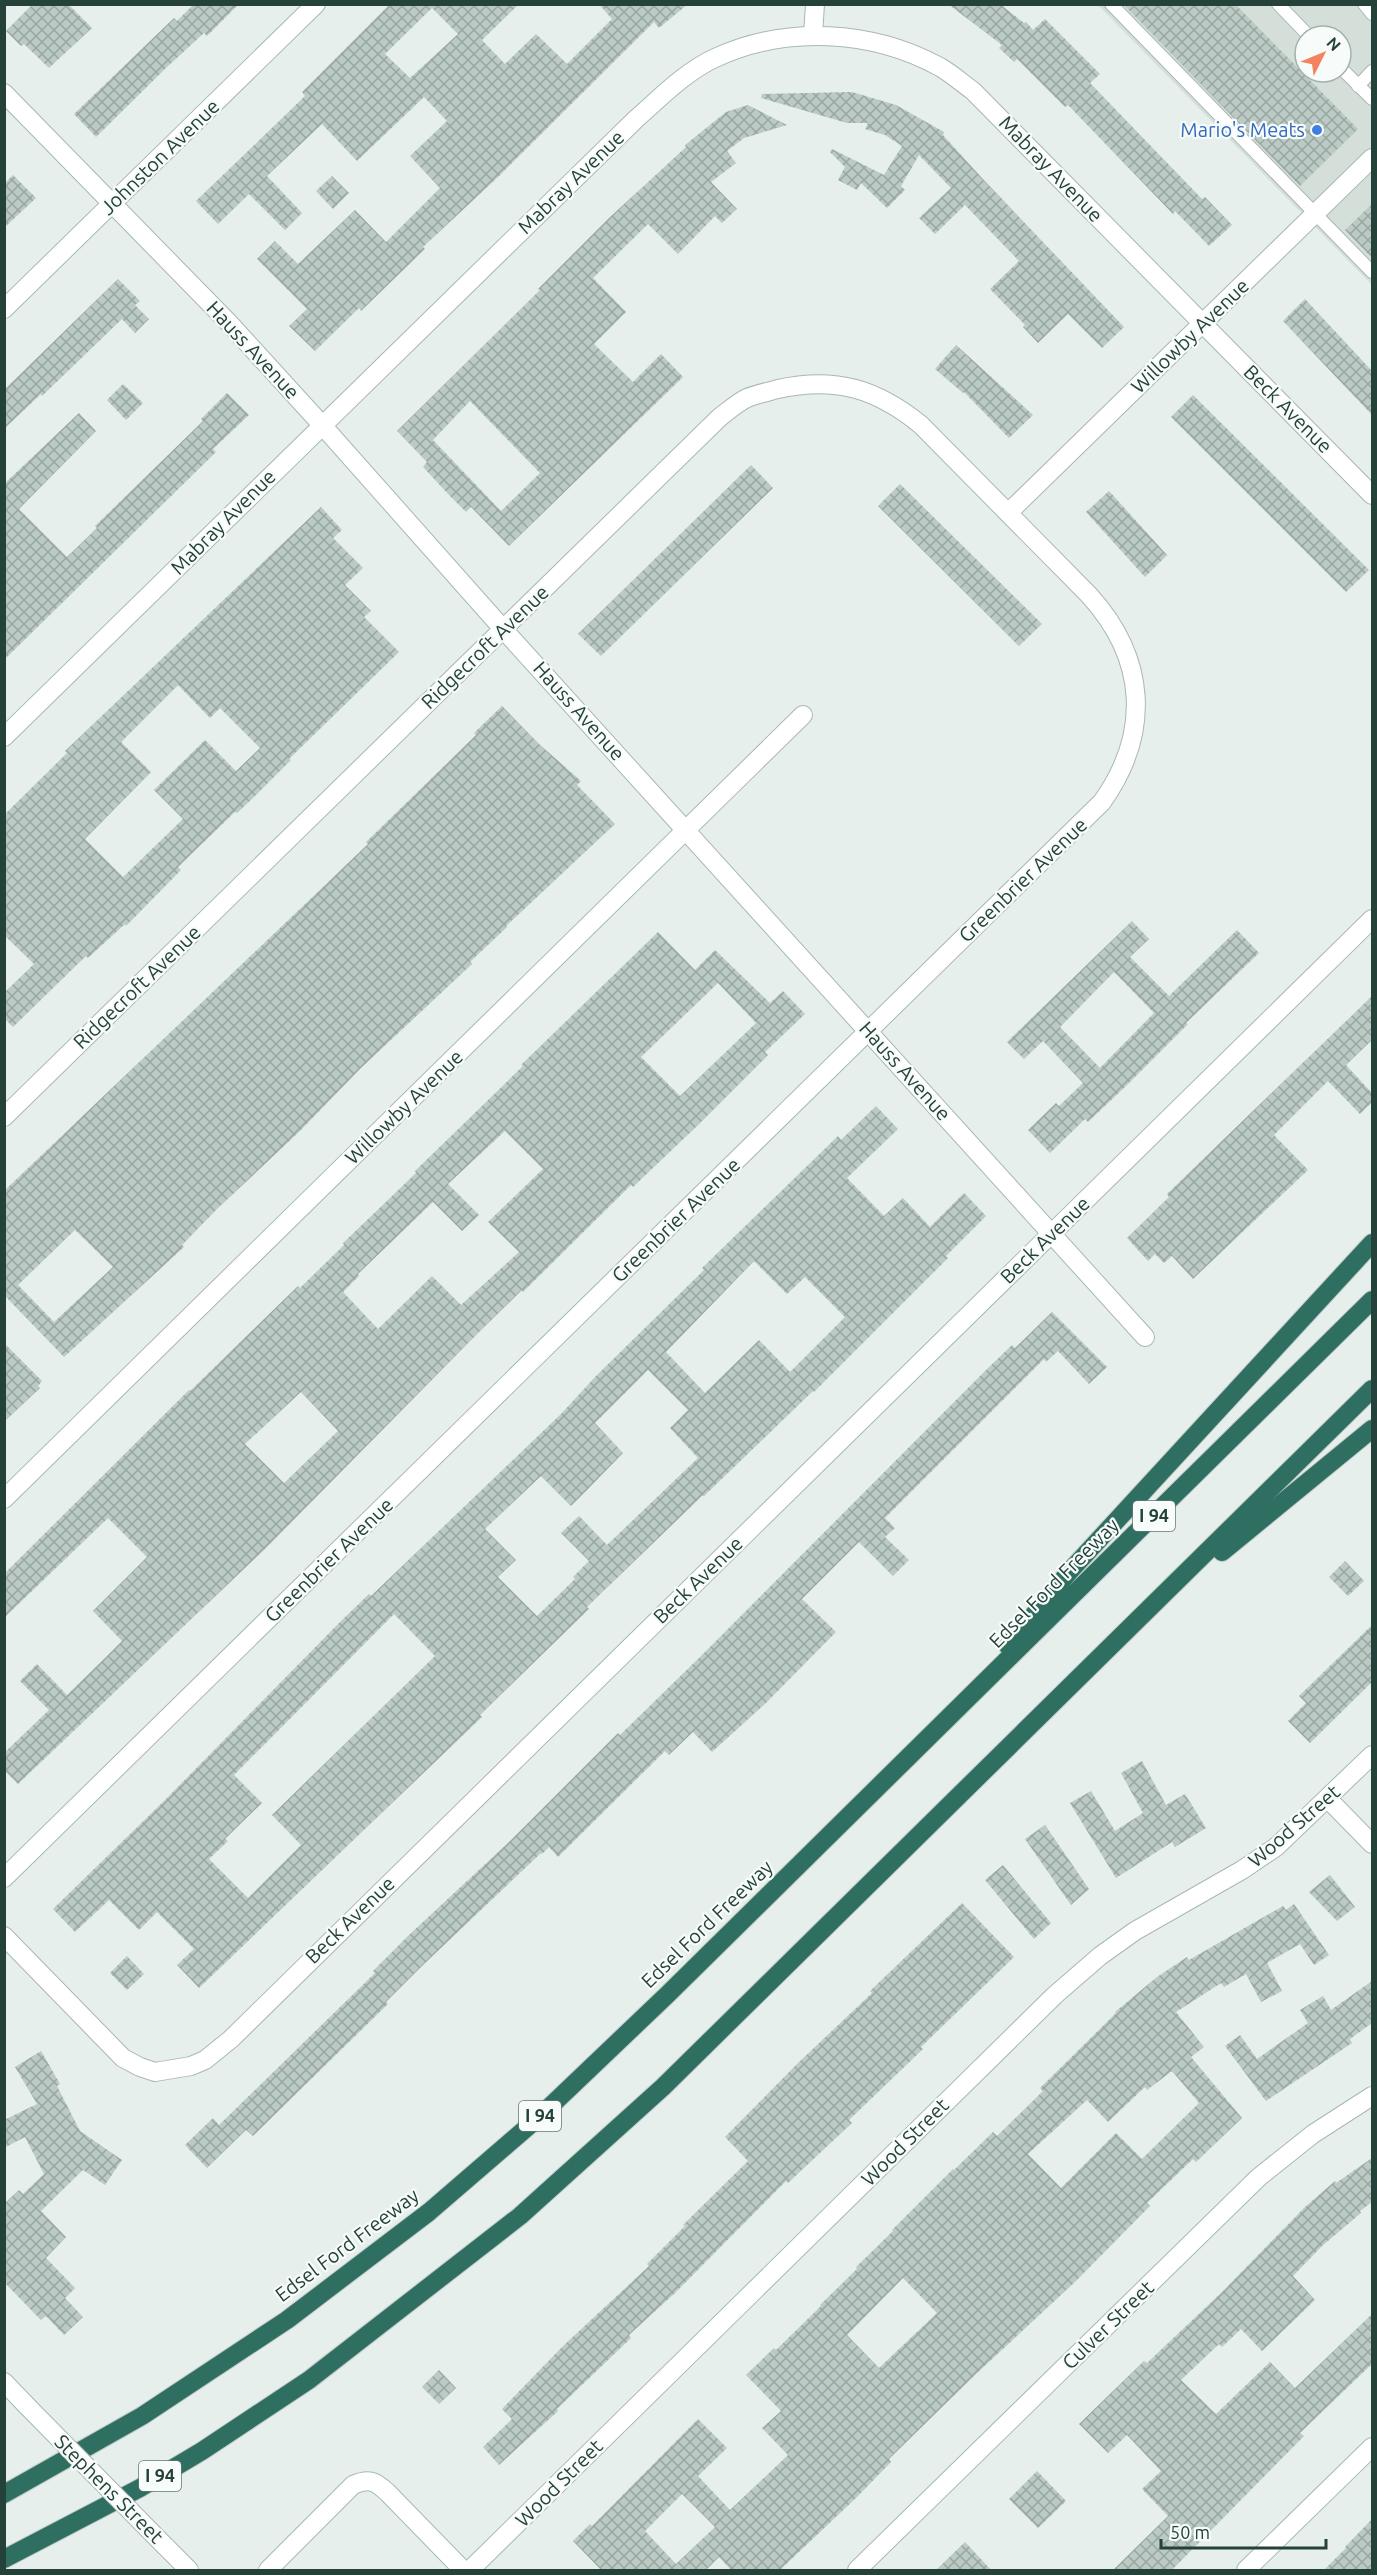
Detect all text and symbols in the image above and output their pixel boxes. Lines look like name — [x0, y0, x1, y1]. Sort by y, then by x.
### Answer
north arrow — [1293, 24, 1353, 84]
text: N — [1323, 33, 1345, 54]
street label: Johnston Avenue — [96, 94, 224, 219]
street label: Mabray Avenue — [995, 111, 1108, 227]
place label: Mario's Meats — [1180, 118, 1305, 141]
marker: Mario's Meats — [1310, 123, 1324, 137]
street label: Mabray Avenue — [513, 125, 629, 238]
street label: Willowby Avenue — [1126, 274, 1253, 398]
street label: Hauss Avenue — [202, 296, 304, 403]
street label: Beck Avenue — [1240, 360, 1337, 457]
street label: Mabray Avenue — [165, 464, 280, 579]
street label: Ridgecroft Avenue — [416, 580, 553, 713]
street label: Hauss Avenue — [529, 657, 630, 765]
street label: Greenbrier Avenue — [954, 813, 1091, 947]
street label: Ridgecroft Avenue — [68, 920, 205, 1053]
street label: Hauss Avenue — [855, 1017, 956, 1125]
street label: Willowby Avenue — [340, 1045, 467, 1169]
street label: Greenbrier Avenue — [607, 1153, 744, 1287]
street label: Beck Avenue — [995, 1191, 1094, 1288]
street label: Greenbrier Avenue — [260, 1493, 397, 1627]
road number: I 94 — [1133, 1501, 1175, 1531]
street label: Edsel Ford Freeway — [984, 1513, 1123, 1652]
street label: Beck Avenue — [648, 1531, 747, 1628]
street label: Wood Street — [1243, 1780, 1344, 1872]
street label: Edsel Ford Freeway — [636, 1855, 777, 1992]
street label: Beck Avenue — [300, 1871, 399, 1968]
street label: Wood Street — [856, 2093, 953, 2190]
road number: I 94 — [519, 2101, 561, 2131]
street label: Edsel Ford Freeway — [270, 2183, 423, 2306]
street label: Culver Street — [1057, 2275, 1158, 2374]
street label: Stephens Street — [50, 2430, 168, 2548]
street label: Wood Street — [510, 2434, 607, 2531]
road number: I 94 — [139, 2461, 181, 2491]
scale bar — [1161, 2512, 1326, 2550]
text: 50 m — [1170, 2522, 1210, 2542]

